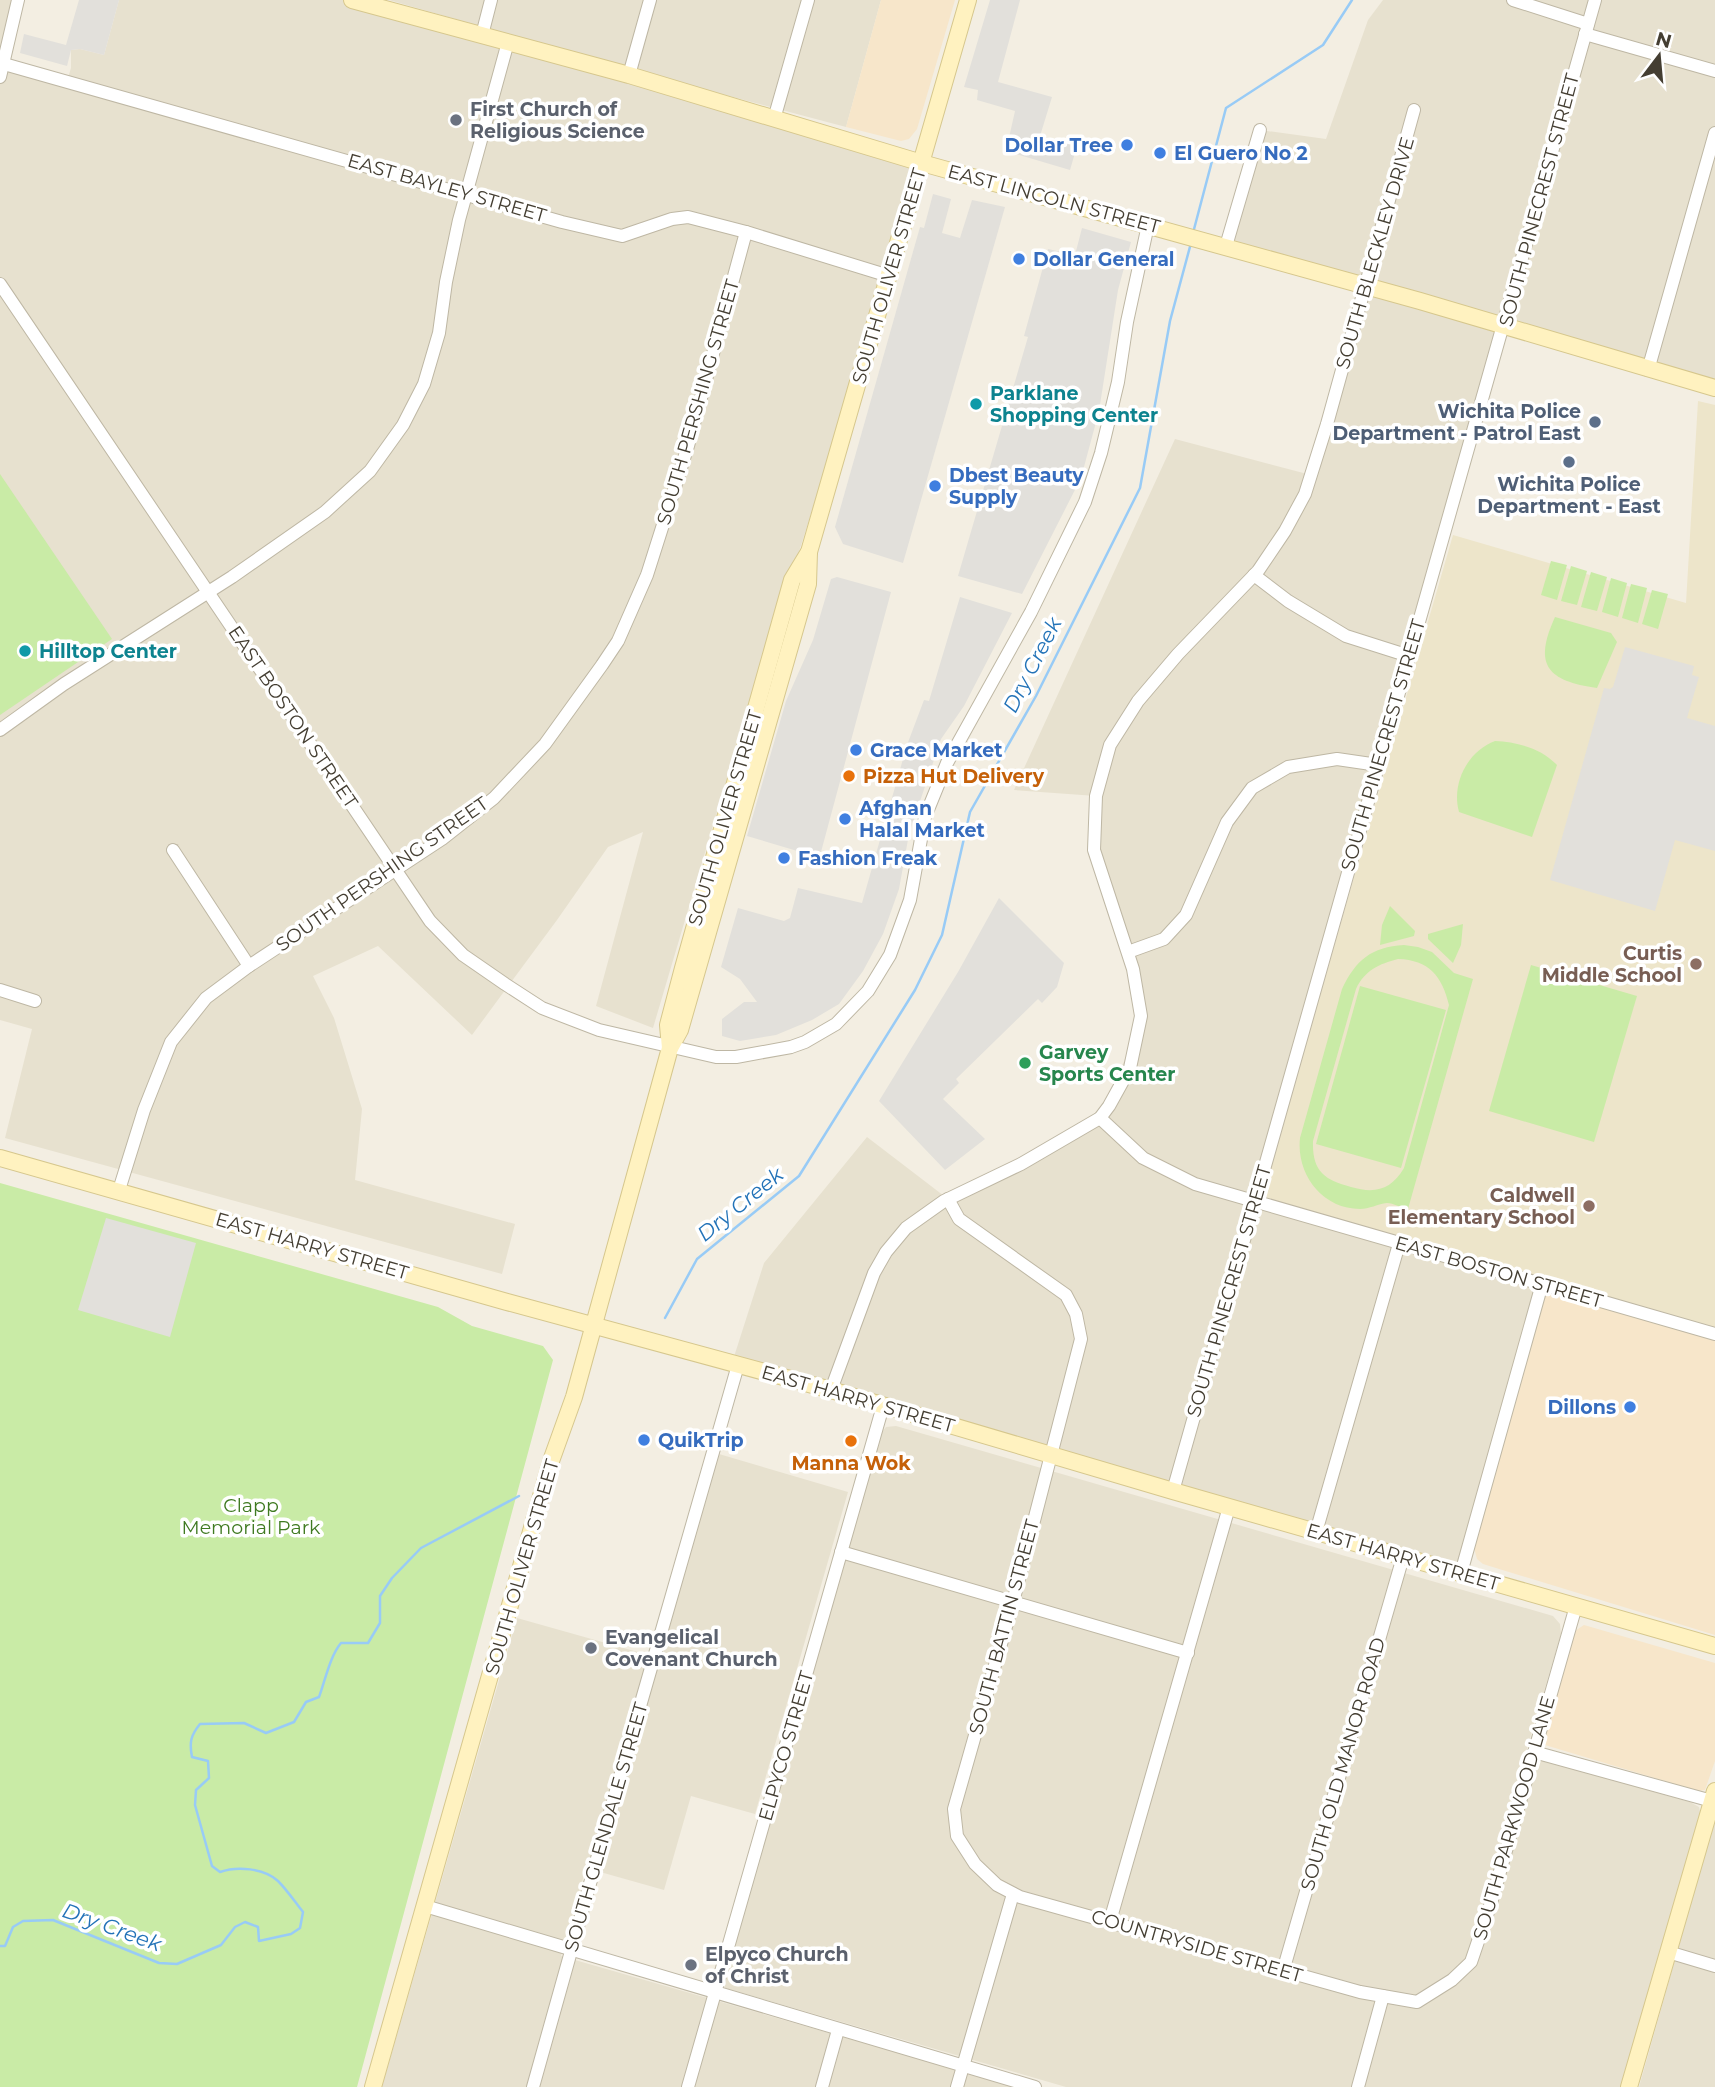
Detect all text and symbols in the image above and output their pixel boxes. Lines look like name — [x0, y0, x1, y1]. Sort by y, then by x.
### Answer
north arrow — [1624, 21, 1694, 91]
text: N — [1653, 27, 1674, 53]
street label: SOUTH PINECREST STREET — [1494, 71, 1584, 329]
place label: First Church of Religious Science — [470, 98, 645, 143]
marker: First Church of Religious Science — [448, 112, 464, 128]
place label: Dollar Tree — [1005, 134, 1113, 157]
street label: SOUTH BLECKLEY DRIVE — [1331, 134, 1419, 372]
marker: Dollar Tree — [1119, 137, 1135, 153]
place label: El Guero No 2 — [1174, 142, 1308, 165]
marker: El Guero No 2 — [1152, 145, 1168, 161]
street label: EAST BAYLEY STREET — [345, 149, 549, 227]
street label: EAST LINCOLN STREET — [945, 160, 1163, 238]
street label: SOUTH OLIVER STREET — [847, 165, 931, 386]
place label: Dollar General — [1033, 248, 1175, 271]
marker: Dollar General — [1011, 251, 1027, 267]
street label: SOUTH PERSHING STREET — [652, 277, 744, 527]
place label: Parklane Shopping Center — [990, 382, 1158, 427]
marker: Parklane Shopping Center — [968, 396, 984, 412]
place label: Wichita Police Department - Patrol East — [1333, 400, 1581, 445]
marker: Wichita Police Department - Patrol East — [1587, 414, 1603, 430]
marker: Wichita Police Department - East — [1561, 454, 1577, 470]
place label: Dbest Beauty Supply — [949, 464, 1084, 509]
place label: Wichita Police Department - East — [1477, 473, 1661, 518]
marker: Dbest Beauty Supply — [927, 478, 943, 494]
water label: Dry Creek — [997, 612, 1067, 717]
street label: SOUTH PINECREST STREET — [1336, 616, 1430, 874]
street label: EAST BOSTON STREET — [223, 621, 363, 813]
place label: Hilltop Center — [39, 640, 177, 663]
marker: Hilltop Center — [17, 643, 33, 659]
street label: SOUTH OLIVER STREET — [683, 707, 767, 928]
place label: Grace Market — [870, 739, 1003, 762]
marker: Grace Market — [848, 742, 864, 758]
place label: Pizza Hut Delivery — [863, 765, 1045, 788]
marker: Pizza Hut Delivery — [841, 768, 857, 784]
street label: SOUTH PERSHING STREET — [271, 792, 493, 956]
place label: Afghan Halal Market — [858, 797, 985, 842]
marker: Afghan Halal Market — [837, 811, 853, 827]
place label: Fashion Freak — [798, 847, 938, 870]
marker: Fashion Freak — [776, 850, 792, 866]
place label: Curtis Middle School — [1542, 942, 1682, 987]
marker: Curtis Middle School — [1688, 956, 1704, 972]
place label: Garvey Sports Center — [1039, 1041, 1176, 1086]
marker: Garvey Sports Center — [1017, 1055, 1033, 1071]
water label: Dry Creek — [692, 1161, 789, 1246]
street label: SOUTH PINECREST STREET — [1182, 1162, 1276, 1420]
place label: Caldwell Elementary School — [1388, 1184, 1575, 1229]
marker: Caldwell Elementary School — [1581, 1198, 1597, 1214]
street label: EAST HARRY STREET — [213, 1207, 411, 1285]
street label: EAST BOSTON STREET — [1392, 1231, 1606, 1313]
street label: EAST HARRY STREET — [759, 1360, 957, 1438]
place label: Dillons — [1547, 1396, 1616, 1419]
marker: Dillons — [1622, 1399, 1638, 1415]
place label: QuikTrip — [658, 1429, 744, 1452]
marker: QuikTrip — [636, 1432, 652, 1448]
marker: Manna Wok — [843, 1433, 859, 1449]
place label: Manna Wok — [791, 1452, 911, 1475]
street label: SOUTH OLIVER STREET — [480, 1456, 564, 1677]
park label: Clapp Memorial Park — [182, 1494, 321, 1539]
street label: SOUTH BATTIN STREET — [964, 1517, 1044, 1737]
street label: EAST HARRY STREET — [1304, 1518, 1502, 1596]
place label: Evangelical Covenant Church — [605, 1626, 778, 1671]
street label: SOUTH OLD MANOR ROAD — [1296, 1635, 1390, 1893]
marker: Evangelical Covenant Church — [583, 1640, 599, 1656]
street label: ELPYCO STREET — [754, 1668, 818, 1824]
street label: SOUTH PARKWOOD LANE — [1468, 1693, 1560, 1943]
street label: SOUTH GLENDALE STREET — [559, 1700, 653, 1954]
water label: Dry Creek — [59, 1898, 166, 1957]
street label: COUNTRYSIDE STREET — [1089, 1905, 1305, 1987]
place label: Elpyco Church of Christ — [705, 1943, 849, 1988]
marker: Elpyco Church of Christ — [683, 1957, 699, 1973]

